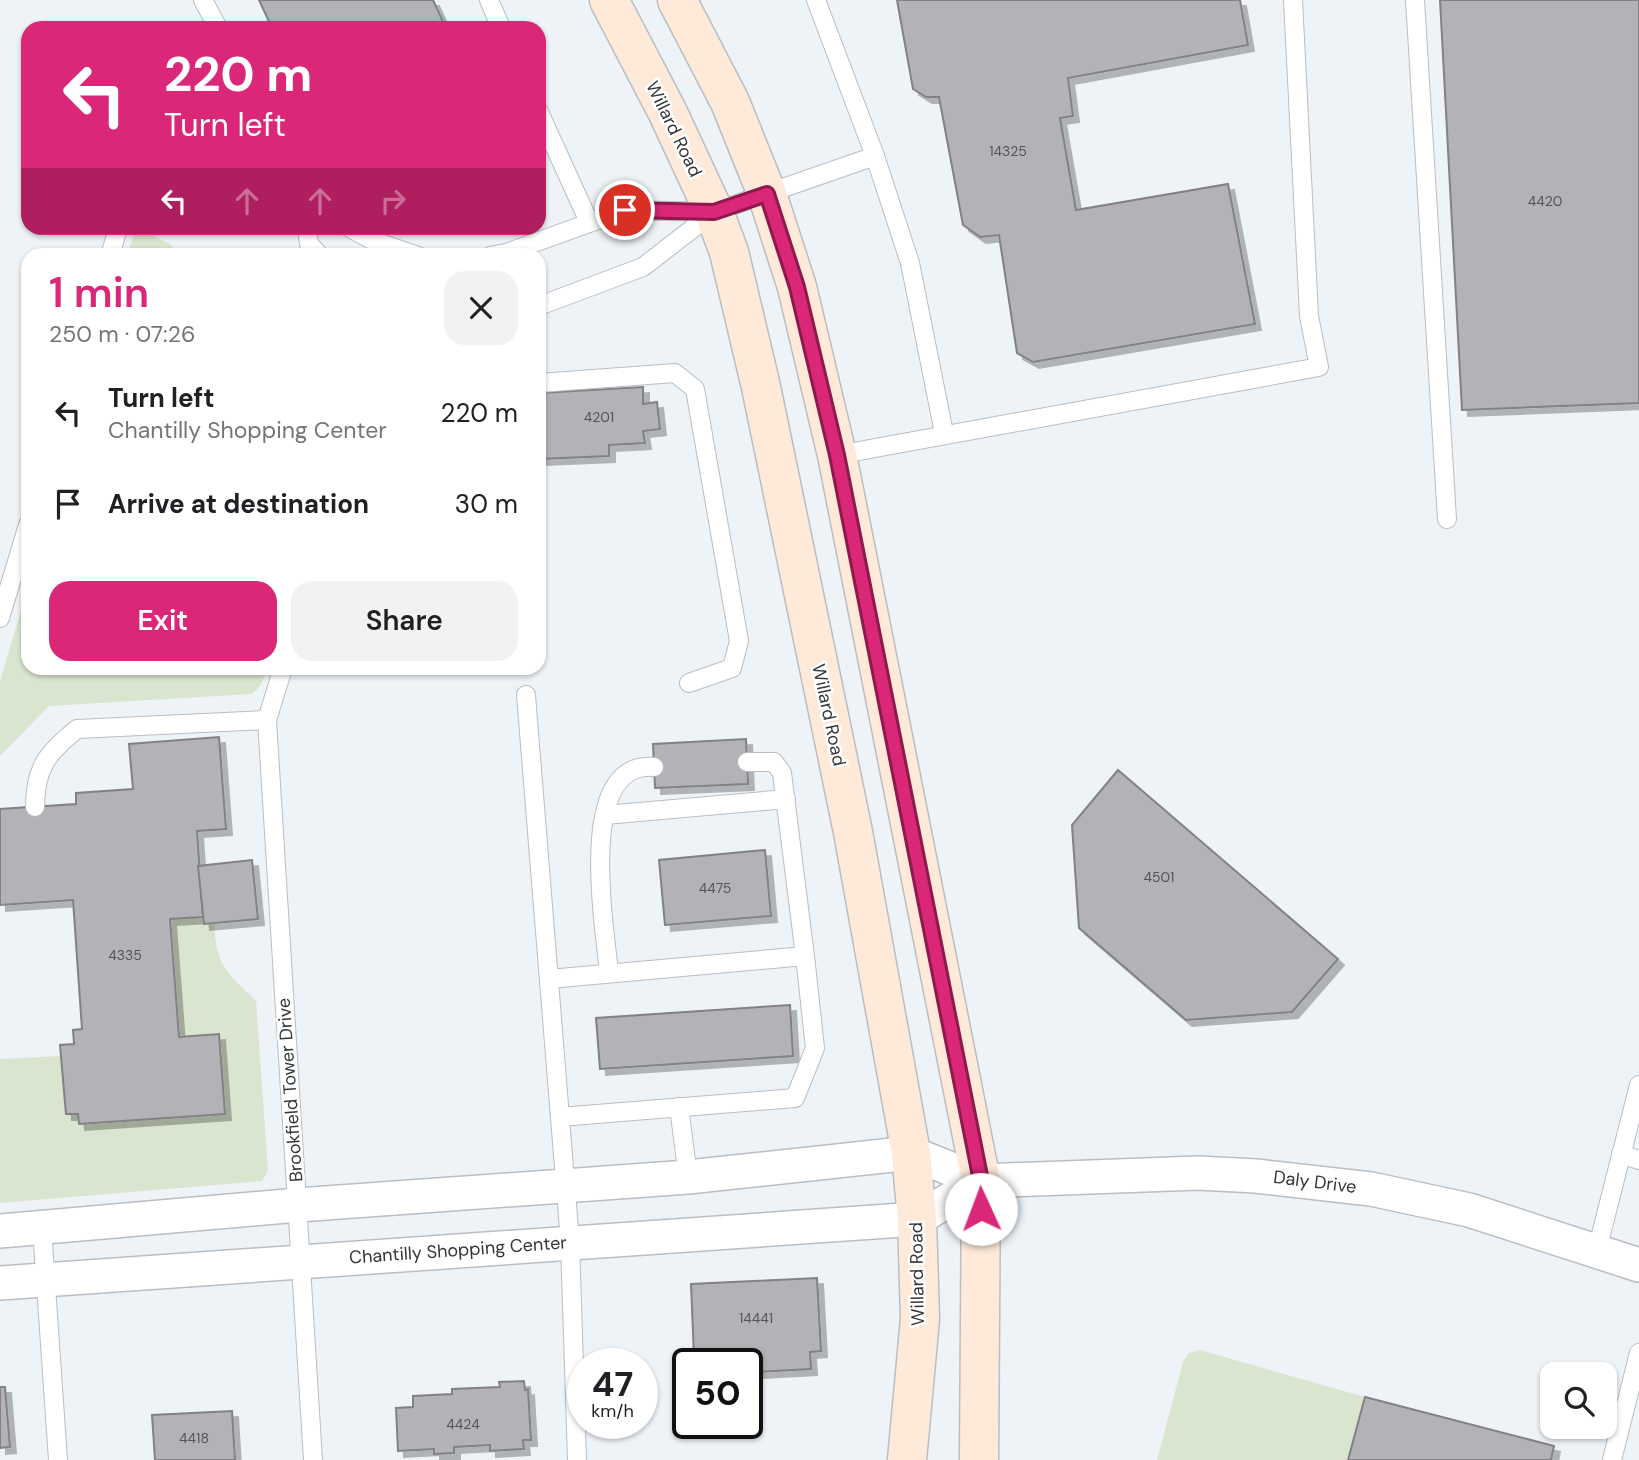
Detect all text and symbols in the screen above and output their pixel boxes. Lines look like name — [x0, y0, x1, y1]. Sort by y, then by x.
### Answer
text: 220 m — [164, 42, 312, 106]
icon: left — [49, 49, 140, 140]
street label: Willard Road — [640, 77, 708, 181]
text: Turn left — [164, 104, 286, 146]
house number: 14325 — [989, 142, 1027, 160]
pin — [595, 180, 655, 240]
icon: left — [155, 182, 193, 220]
icon: ahead — [228, 182, 266, 220]
icon: ahead — [301, 182, 339, 220]
icon: right — [374, 182, 412, 220]
icon: arrive — [606, 191, 644, 229]
house number: 4420 — [1528, 192, 1562, 210]
text: 1 min — [49, 265, 149, 320]
button: close — [444, 271, 518, 345]
text: 250 m · 07:26 — [49, 319, 195, 349]
text: Turn left — [108, 381, 215, 415]
icon: left — [49, 394, 87, 432]
text: 220 m — [440, 396, 518, 430]
house number: 4201 — [584, 408, 614, 426]
text: Chantilly Shopping Center — [108, 415, 387, 445]
icon: arrive — [49, 485, 87, 523]
text: Arrive at destination — [108, 487, 369, 521]
text: 30 m — [455, 487, 518, 521]
button: Exit — [49, 581, 277, 661]
button: Share — [291, 581, 518, 661]
street label: Willard Road — [806, 662, 852, 768]
house number: 4501 — [1144, 868, 1174, 886]
house number: 4475 — [699, 879, 731, 897]
house number: 4335 — [108, 946, 142, 964]
street label: Brookfield Tower Drive — [272, 997, 308, 1183]
street label: Daly Drive — [1272, 1165, 1358, 1199]
position arrow — [944, 1172, 1018, 1246]
street label: Willard Road — [904, 1222, 930, 1326]
street label: Chantilly Shopping Center — [348, 1230, 568, 1270]
house number: 14441 — [739, 1309, 773, 1327]
speed limit sign: 50 — [672, 1348, 763, 1439]
text: 47 — [592, 1361, 633, 1407]
map controls — [1540, 1362, 1617, 1439]
button: search — [1540, 1362, 1617, 1439]
text: km/h — [591, 1399, 634, 1423]
house number: 4424 — [446, 1415, 480, 1433]
house number: 4418 — [179, 1429, 209, 1447]

